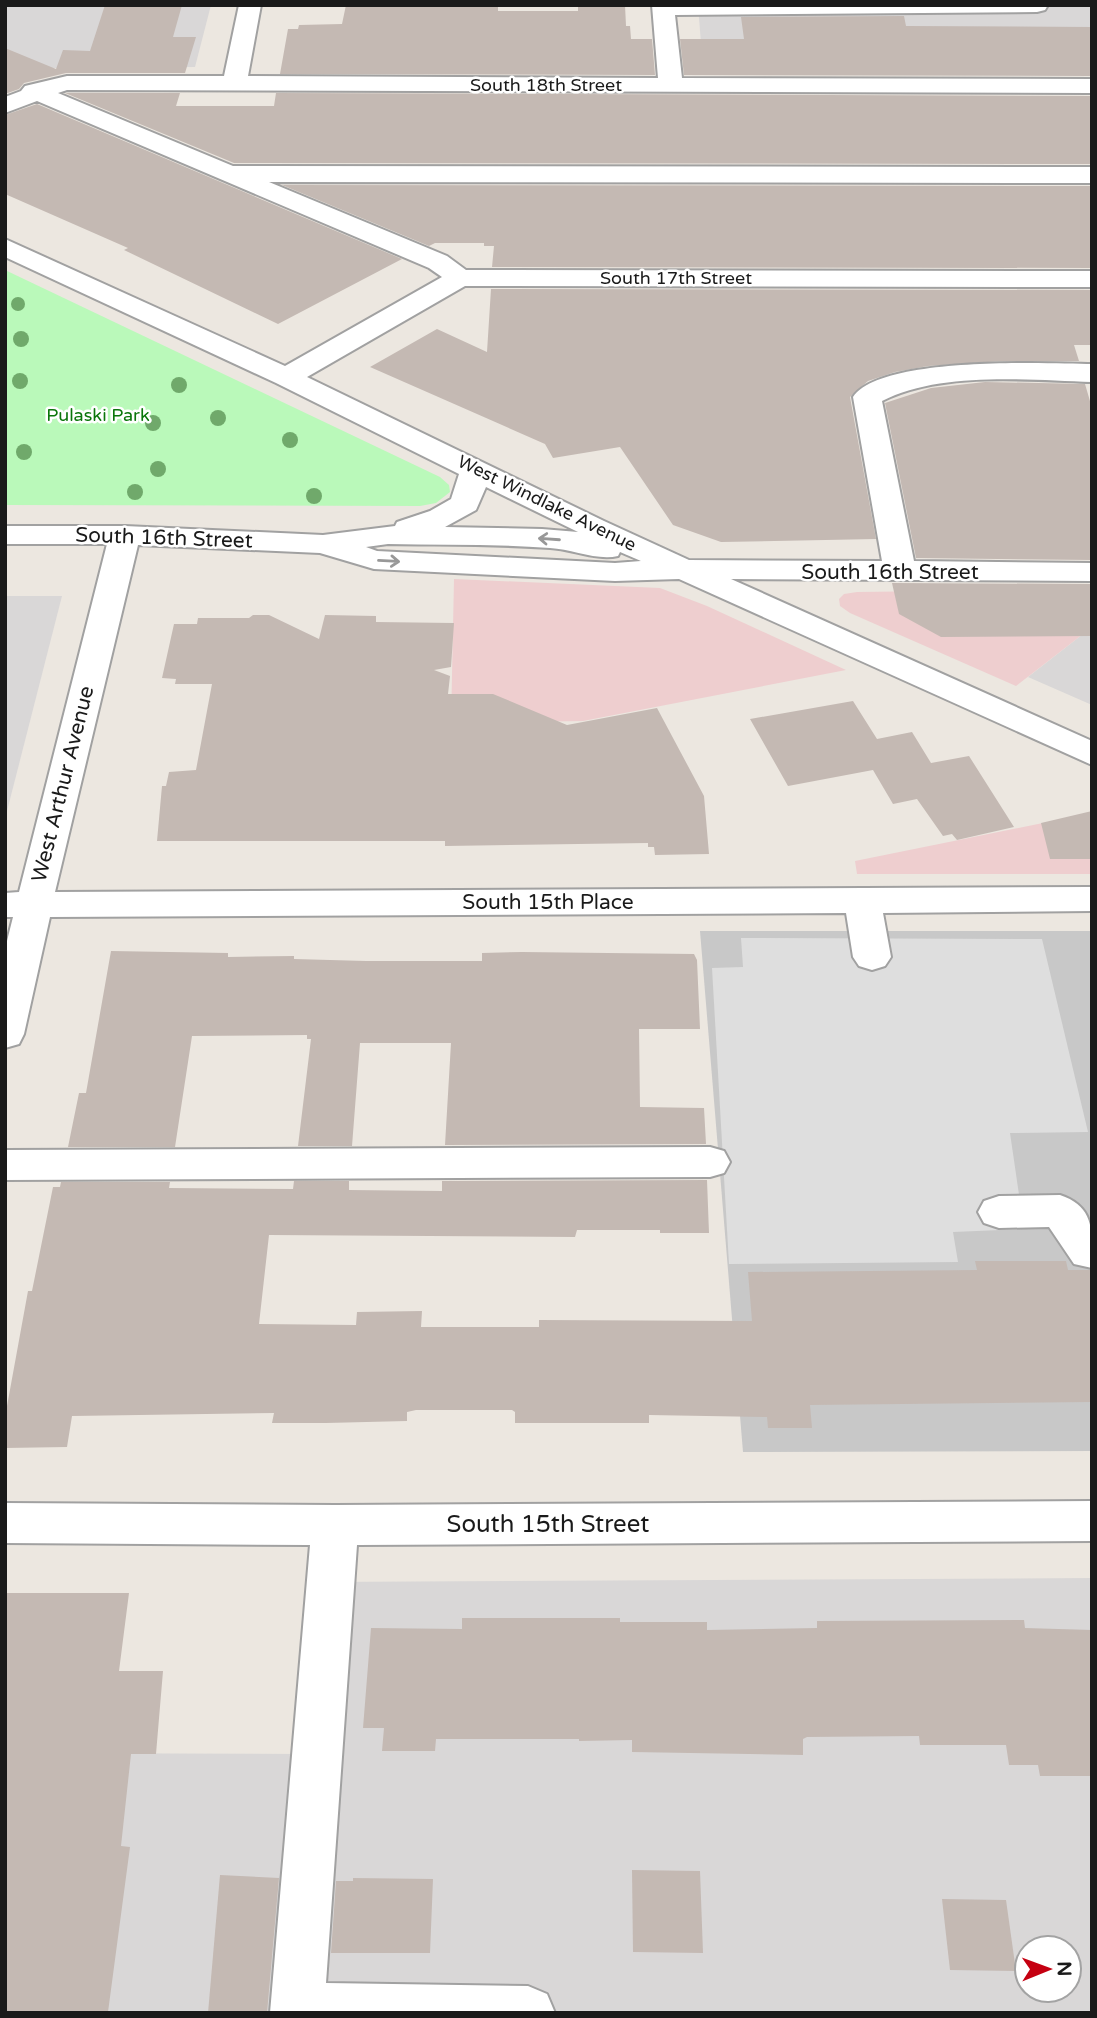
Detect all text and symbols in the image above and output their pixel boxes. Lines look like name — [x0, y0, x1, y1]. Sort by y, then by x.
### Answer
street label: South 18th Street — [470, 74, 622, 96]
street label: South 17th Street — [600, 267, 752, 289]
park label: Pulaski Park — [46, 404, 150, 426]
street label: West Windlake Avenue — [454, 450, 640, 556]
street label: South 16th Street — [75, 522, 253, 554]
one-way arrow — [538, 532, 561, 545]
one-way arrow — [377, 554, 400, 567]
street label: South 16th Street — [801, 560, 979, 585]
street label: West Arthur Avenue — [27, 683, 100, 885]
street label: South 15th Place — [462, 890, 634, 915]
street label: South 15th Street — [447, 1510, 649, 1539]
north arrow — [1013, 1934, 1083, 2004]
text: N — [1053, 1961, 1075, 1977]

